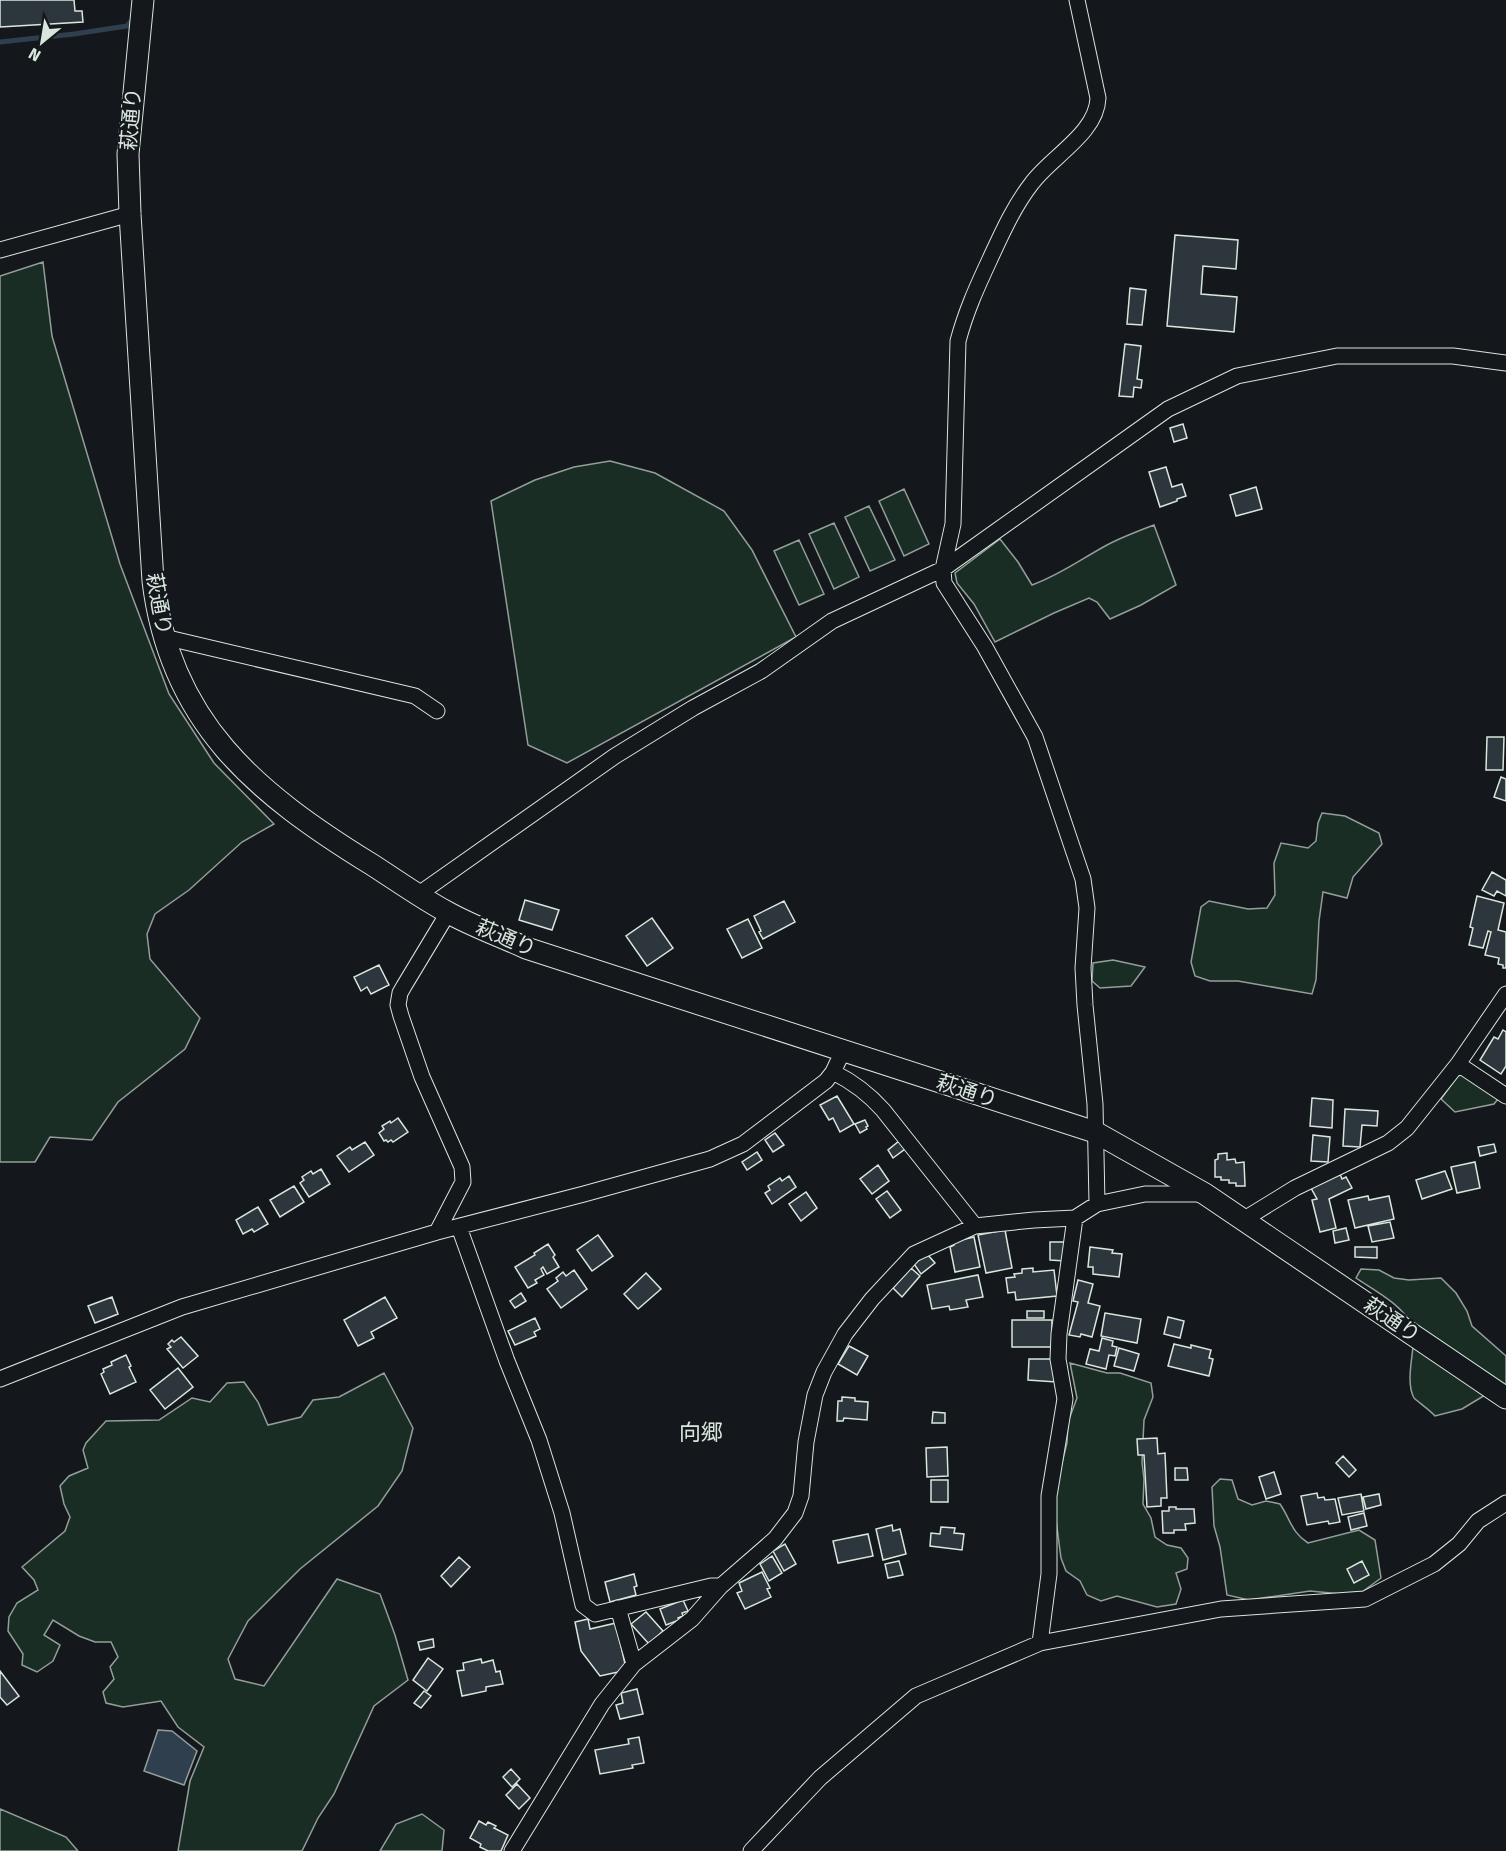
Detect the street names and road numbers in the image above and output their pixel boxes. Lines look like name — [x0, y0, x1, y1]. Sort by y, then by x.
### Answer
street label: 萩通り — [115, 86, 147, 152]
street label: 萩通り — [141, 571, 177, 637]
street label: 萩通り — [472, 914, 540, 962]
street label: 萩通り — [933, 1069, 1001, 1113]
street label: 萩通り — [1359, 1292, 1425, 1348]

